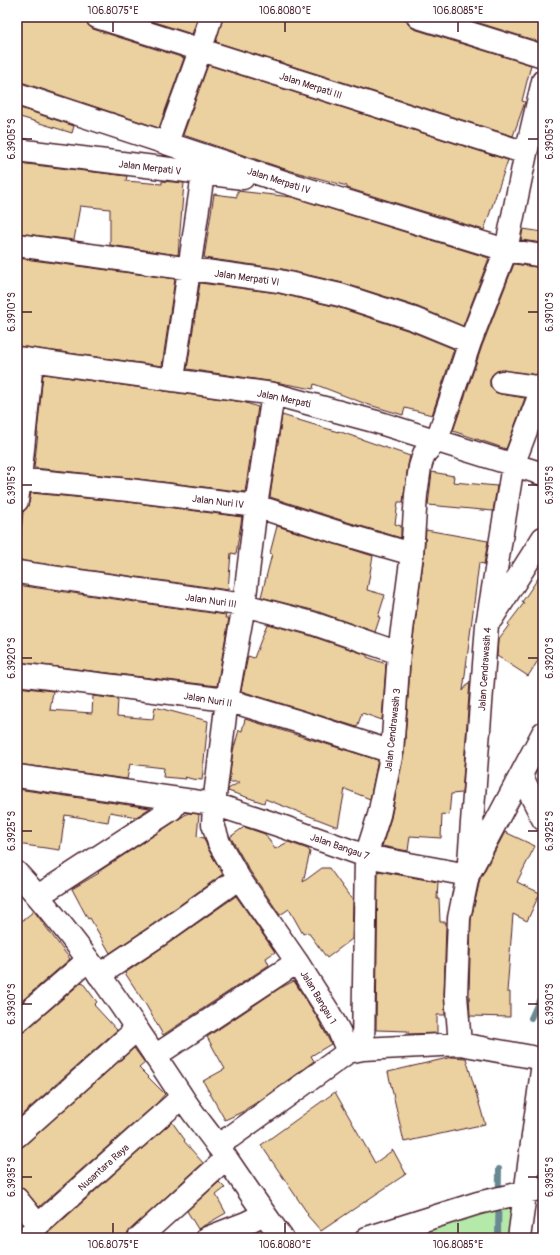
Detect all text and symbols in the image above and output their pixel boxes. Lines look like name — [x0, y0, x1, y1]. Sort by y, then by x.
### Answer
text: 106.8075°E — [88, 5, 138, 17]
text: 106.8080°E — [259, 5, 311, 17]
text: 106.8085°E — [433, 5, 483, 17]
street label: Jalan Merpati III — [278, 70, 344, 102]
text: 6.3905°S — [6, 118, 18, 160]
text: 6.3905°S — [544, 118, 556, 160]
street label: Jalan Merpati V — [118, 158, 182, 178]
street label: Jalan Merpati IV — [246, 165, 312, 197]
street label: Jalan Merpati VI — [214, 267, 280, 288]
text: 6.3910°S — [6, 292, 18, 332]
text: 6.3910°S — [544, 292, 556, 332]
street label: Jalan Merpati — [256, 387, 312, 411]
text: 6.3915°S — [6, 466, 18, 504]
text: 6.3915°S — [544, 466, 556, 504]
street label: Jalan Nuri IV — [191, 493, 244, 511]
street label: Jalan Nuri III — [184, 591, 237, 611]
street label: Jalan Cendrawasih 4 — [476, 627, 494, 711]
text: 6.3920°S — [6, 637, 18, 679]
text: 6.3920°S — [544, 637, 556, 679]
street label: Jalan Cendrawasih 3 — [383, 687, 403, 772]
street label: Jalan Nuri II — [183, 690, 233, 710]
text: 6.3925°S — [6, 811, 18, 851]
text: 6.3925°S — [544, 811, 556, 851]
street label: Jalan Bangau 7 — [309, 831, 371, 863]
street label: Jalan Bangau 1 — [297, 969, 339, 1027]
text: 6.3930°S — [6, 983, 18, 1025]
text: 6.3930°S — [544, 983, 556, 1025]
street label: Nusantara Raya — [76, 1141, 132, 1194]
text: 6.3935°S — [6, 1157, 18, 1197]
text: 6.3935°S — [544, 1157, 556, 1197]
text: 106.8075°E — [88, 1239, 138, 1251]
text: 106.8080°E — [259, 1239, 311, 1251]
text: 106.8085°E — [433, 1239, 483, 1251]

